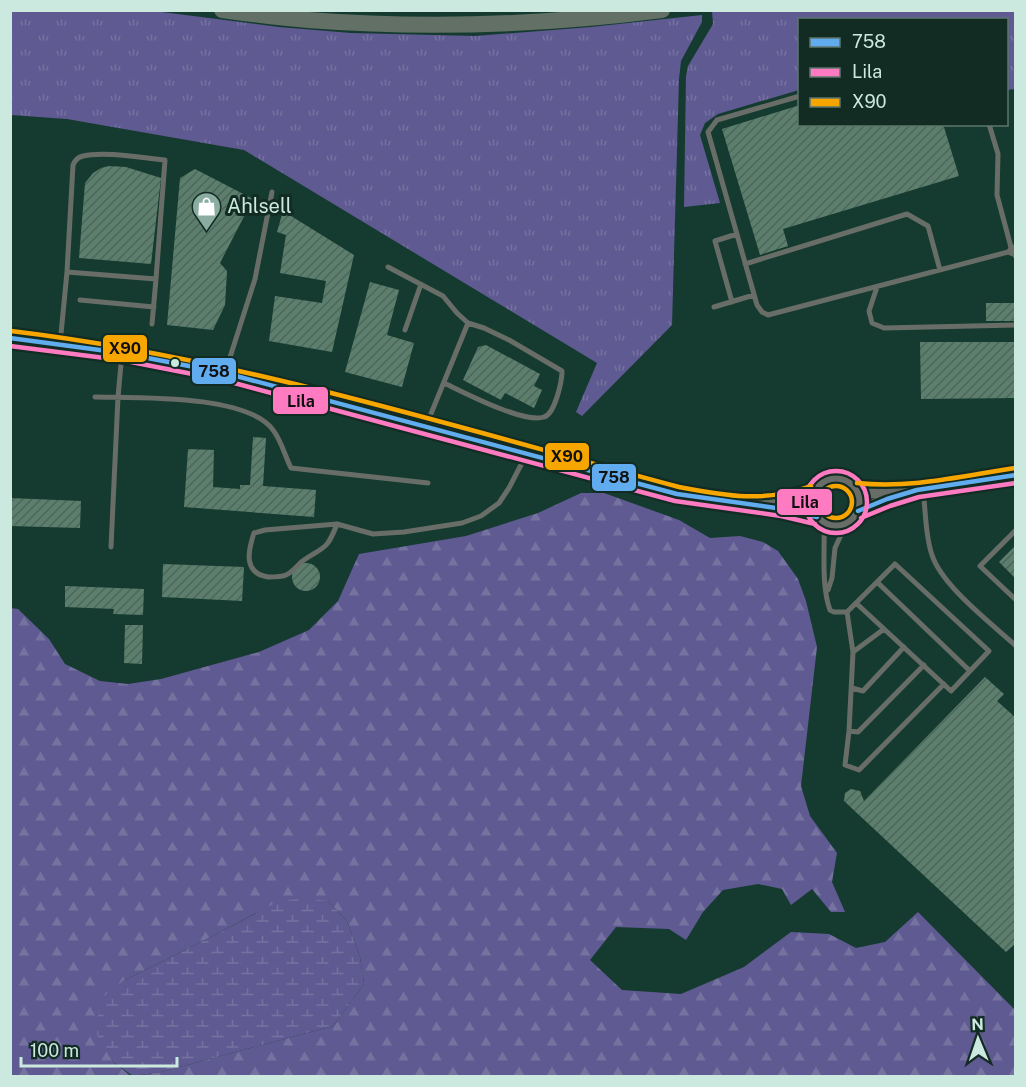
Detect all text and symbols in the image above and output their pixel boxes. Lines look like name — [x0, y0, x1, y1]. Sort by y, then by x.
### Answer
legend — [798, 18, 1008, 126]
text: 758 — [852, 31, 886, 52]
text: Lila — [852, 61, 882, 82]
text: X90 — [852, 91, 887, 112]
shop icon: Ahlsell — [190, 190, 222, 232]
place label: Ahlsell — [227, 194, 292, 218]
line badge: X90 — [102, 334, 148, 363]
text: X90 — [109, 339, 141, 358]
unlabelled marker — [169, 357, 181, 369]
line badge: 758 — [191, 357, 237, 385]
text: 758 — [198, 362, 230, 381]
line badge: Lila — [272, 386, 329, 415]
text: Lila — [287, 392, 315, 411]
line badge: X90 — [544, 442, 590, 471]
text: X90 — [551, 447, 583, 466]
line badge: 758 — [591, 463, 637, 492]
text: 758 — [598, 468, 630, 487]
line badge: Lila — [776, 488, 833, 516]
text: Lila — [791, 493, 819, 512]
north arrow — [948, 1009, 1008, 1069]
text: N — [971, 1015, 984, 1034]
scale bar — [21, 1030, 177, 1068]
text: 100 m — [30, 1040, 79, 1061]

